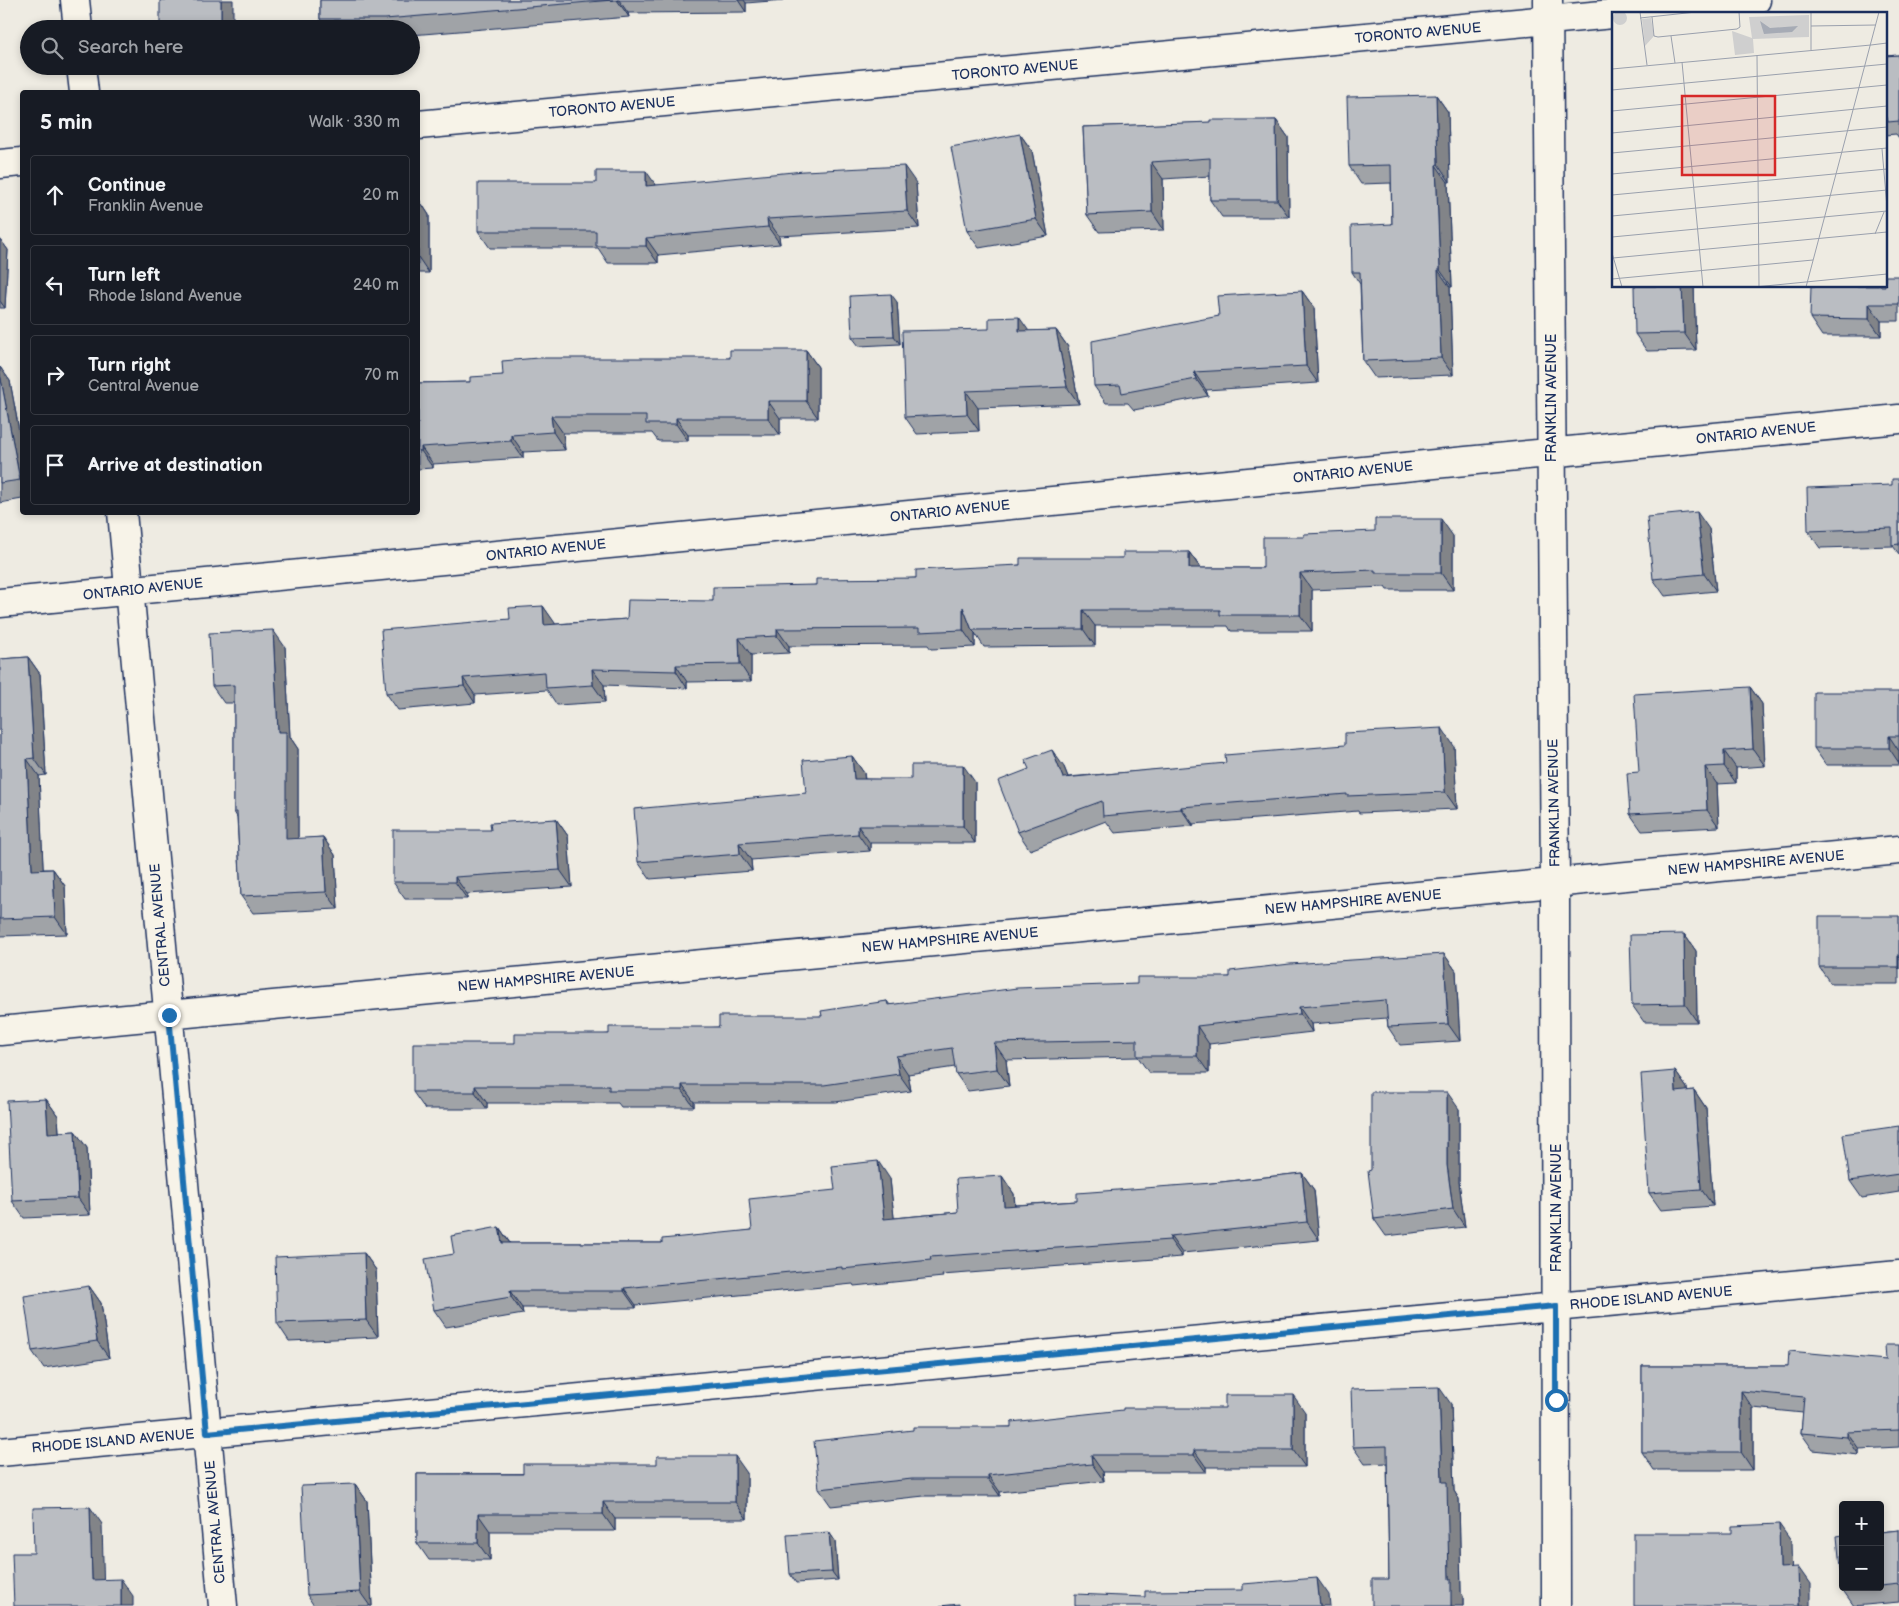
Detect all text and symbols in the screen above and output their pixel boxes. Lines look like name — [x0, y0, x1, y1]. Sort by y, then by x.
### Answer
inset map — [1612, 12, 1886, 288]
street label: TORONTO AVENUE — [1354, 19, 1482, 47]
search box — [20, 20, 420, 75]
icon: search — [38, 34, 66, 62]
text: Search here — [78, 36, 183, 59]
street label: TORONTO AVENUE — [951, 56, 1079, 84]
street label: TORONTO AVENUE — [548, 93, 676, 121]
text: 5 min — [40, 110, 93, 135]
text: Walk · 330 m — [309, 113, 400, 132]
text: Continue — [88, 174, 166, 197]
icon: ahead — [41, 181, 69, 209]
text: 20 m — [363, 186, 399, 205]
text: Franklin Avenue — [88, 197, 203, 216]
text: Turn left — [88, 264, 160, 287]
icon: left — [41, 271, 69, 299]
text: 240 m — [353, 276, 399, 295]
text: Rhode Island Avenue — [88, 287, 242, 306]
street label: FRANKLIN AVENUE — [1543, 334, 1560, 462]
text: Turn right — [88, 354, 171, 377]
icon: right — [41, 361, 69, 389]
text: 70 m — [364, 366, 399, 385]
text: Central Avenue — [88, 377, 199, 396]
street label: ONTARIO AVENUE — [1695, 418, 1817, 448]
icon: arrive — [41, 451, 69, 479]
text: Arrive at destination — [88, 454, 263, 477]
street label: ONTARIO AVENUE — [1292, 457, 1414, 487]
street label: ONTARIO AVENUE — [889, 496, 1011, 526]
street label: ONTARIO AVENUE — [485, 535, 607, 565]
street label: ONTARIO AVENUE — [82, 574, 204, 604]
street label: FRANKLIN AVENUE — [1544, 739, 1564, 867]
street label: NEW HAMPSHIRE AVENUE — [1667, 847, 1845, 879]
street label: CENTRAL AVENUE — [146, 863, 174, 987]
street label: NEW HAMPSHIRE AVENUE — [1264, 886, 1442, 918]
street label: NEW HAMPSHIRE AVENUE — [861, 924, 1039, 956]
street label: NEW HAMPSHIRE AVENUE — [457, 963, 635, 995]
route end — [158, 1004, 181, 1027]
street label: FRANKLIN AVENUE — [1548, 1144, 1565, 1272]
street label: RHODE ISLAND AVENUE — [1569, 1282, 1733, 1314]
route start — [1545, 1389, 1568, 1412]
street label: RHODE ISLAND AVENUE — [31, 1425, 195, 1457]
street label: CENTRAL AVENUE — [201, 1460, 229, 1584]
map controls — [1839, 1501, 1884, 1591]
button: + — [1839, 1501, 1884, 1546]
button: − — [1839, 1546, 1884, 1591]

